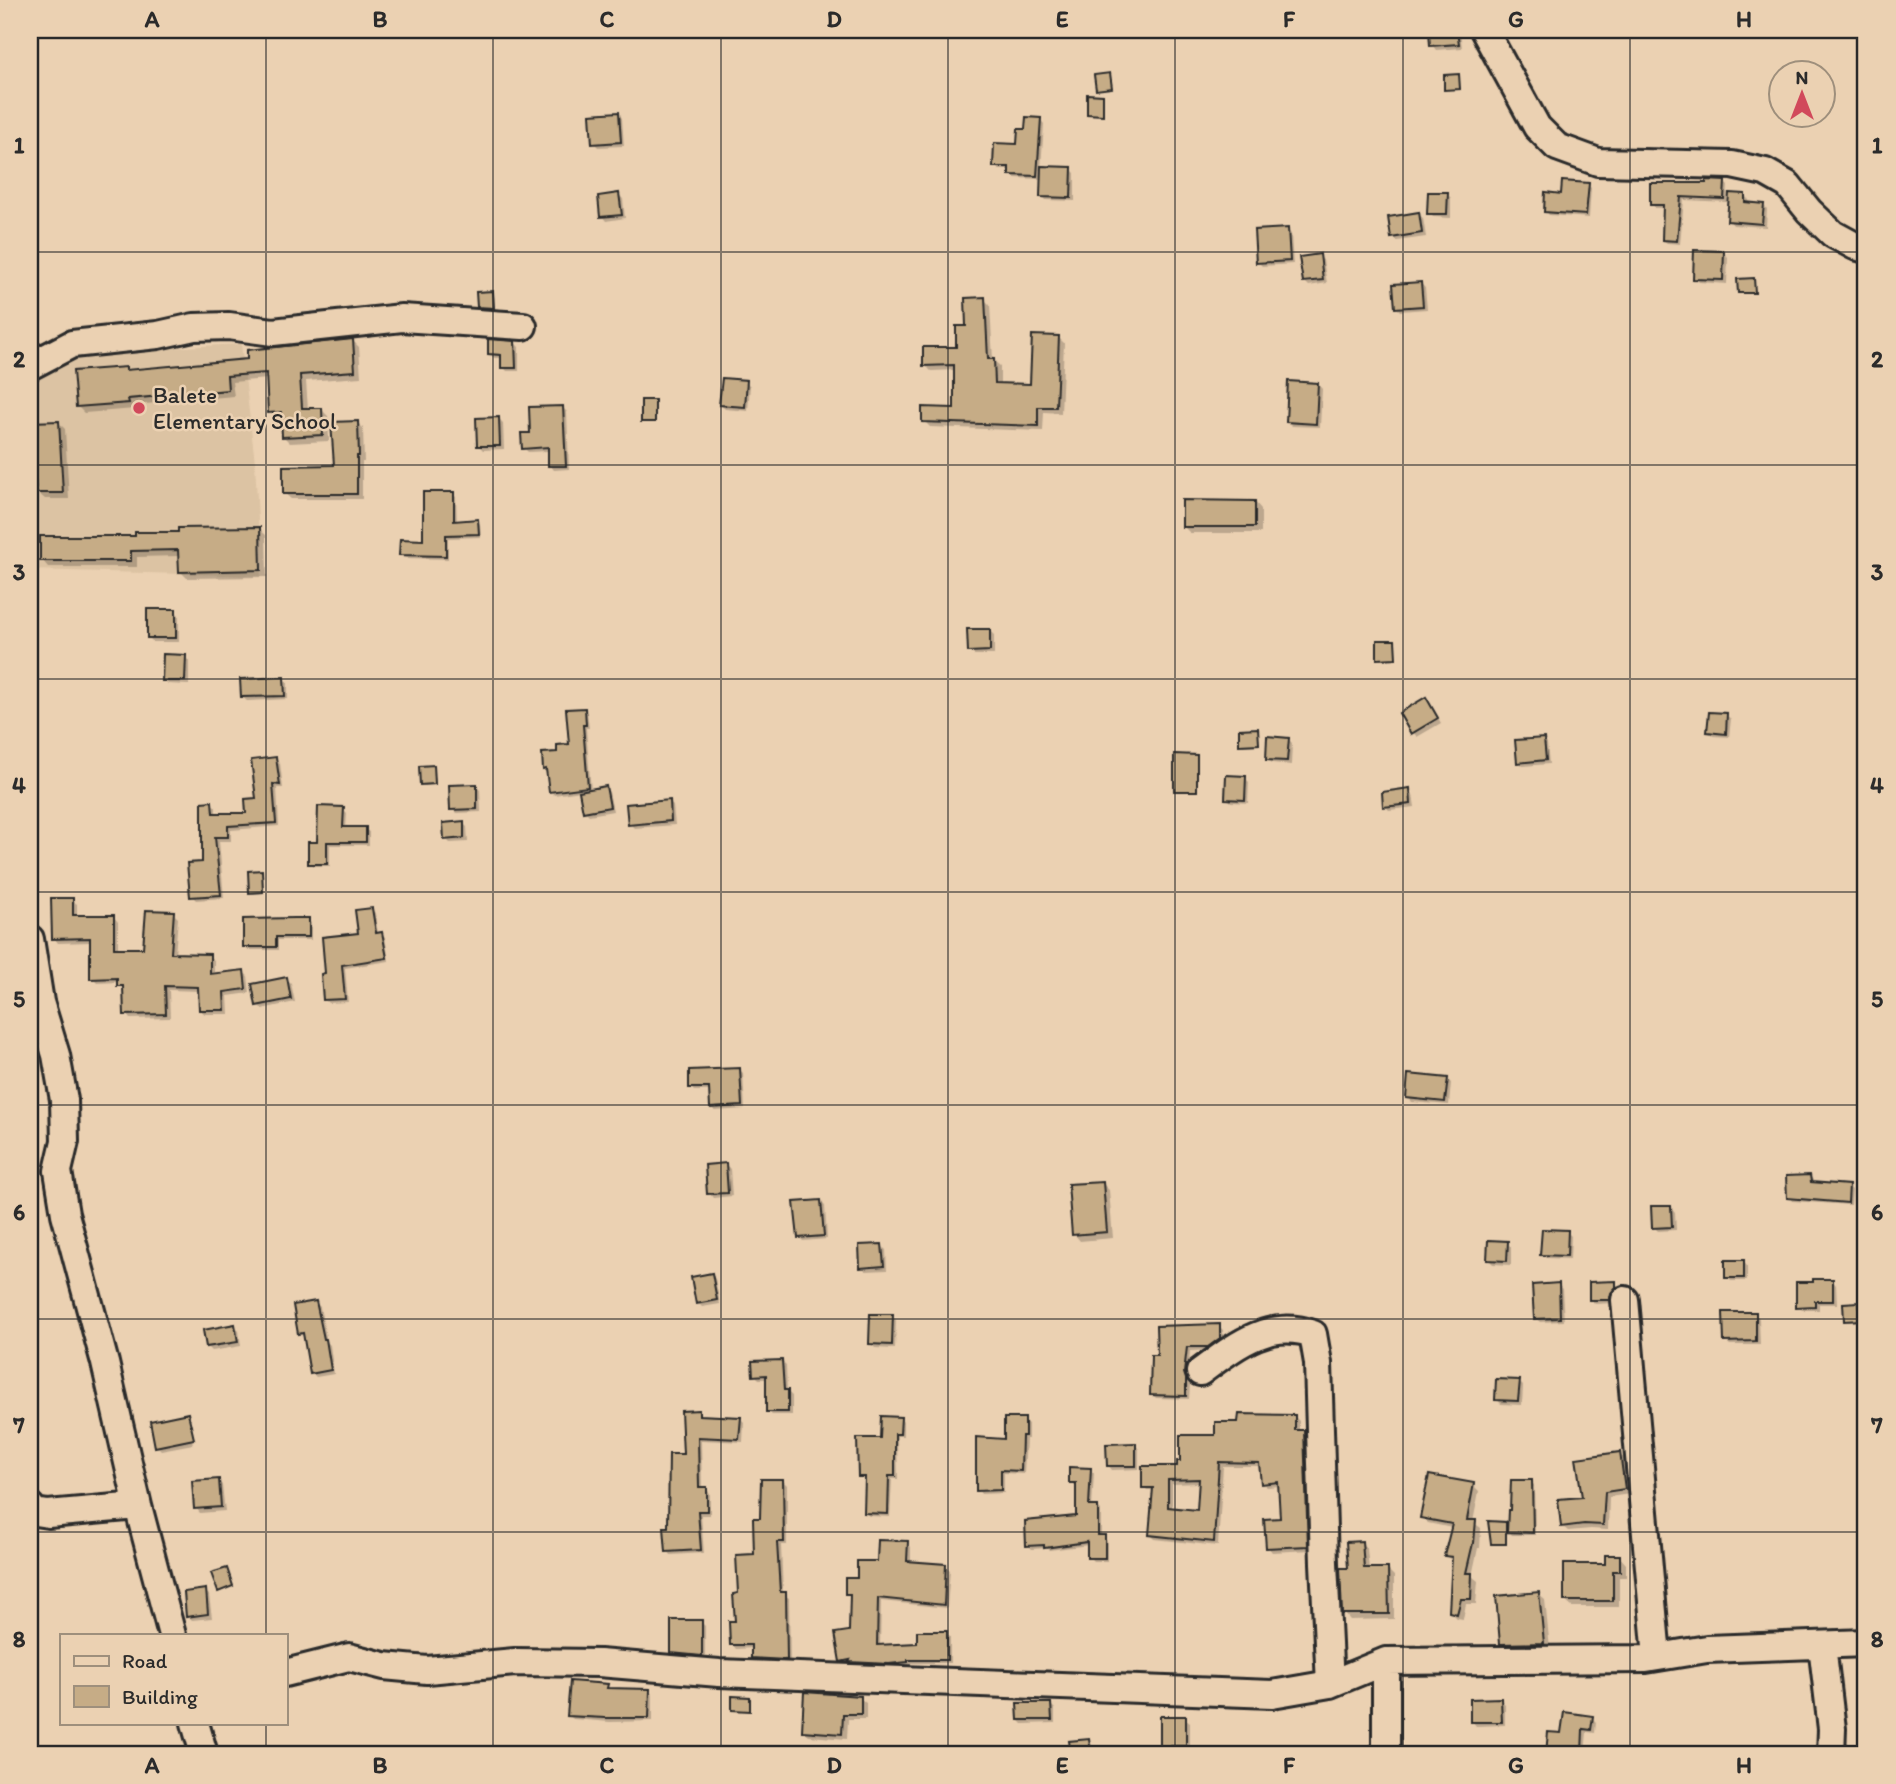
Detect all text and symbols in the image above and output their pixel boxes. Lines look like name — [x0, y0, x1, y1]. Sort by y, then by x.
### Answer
text: A — [144, 5, 160, 33]
text: B — [373, 5, 388, 33]
text: C — [600, 5, 615, 33]
text: D — [826, 5, 842, 33]
text: E — [1056, 5, 1069, 33]
text: F — [1283, 5, 1296, 33]
text: G — [1508, 5, 1524, 33]
text: H — [1736, 5, 1752, 33]
north arrow — [1766, 60, 1836, 130]
text: N — [1796, 66, 1808, 89]
text: 1 — [14, 131, 25, 159]
text: 1 — [1872, 131, 1883, 159]
text: 2 — [13, 345, 26, 373]
text: 2 — [1871, 345, 1884, 373]
place label: Balete Elementary School — [153, 381, 337, 435]
marker: Balete Elementary School — [131, 400, 147, 416]
text: 3 — [13, 558, 26, 586]
text: 3 — [1871, 558, 1884, 586]
text: 4 — [12, 771, 26, 799]
text: 4 — [1870, 771, 1884, 799]
text: 5 — [13, 985, 25, 1013]
text: 5 — [1871, 985, 1883, 1013]
text: 6 — [13, 1198, 25, 1226]
text: 6 — [1871, 1198, 1883, 1226]
text: 7 — [12, 1411, 25, 1439]
text: 7 — [1870, 1411, 1883, 1439]
text: 8 — [13, 1625, 26, 1653]
text: 8 — [1871, 1625, 1884, 1653]
legend — [60, 1634, 287, 1724]
text: Road — [122, 1648, 168, 1673]
text: Building — [122, 1684, 198, 1709]
text: A — [144, 1751, 160, 1779]
text: B — [373, 1751, 388, 1779]
text: C — [600, 1751, 615, 1779]
text: D — [826, 1751, 842, 1779]
text: E — [1056, 1751, 1069, 1779]
text: F — [1283, 1751, 1296, 1779]
text: G — [1508, 1751, 1524, 1779]
text: H — [1736, 1751, 1752, 1779]

